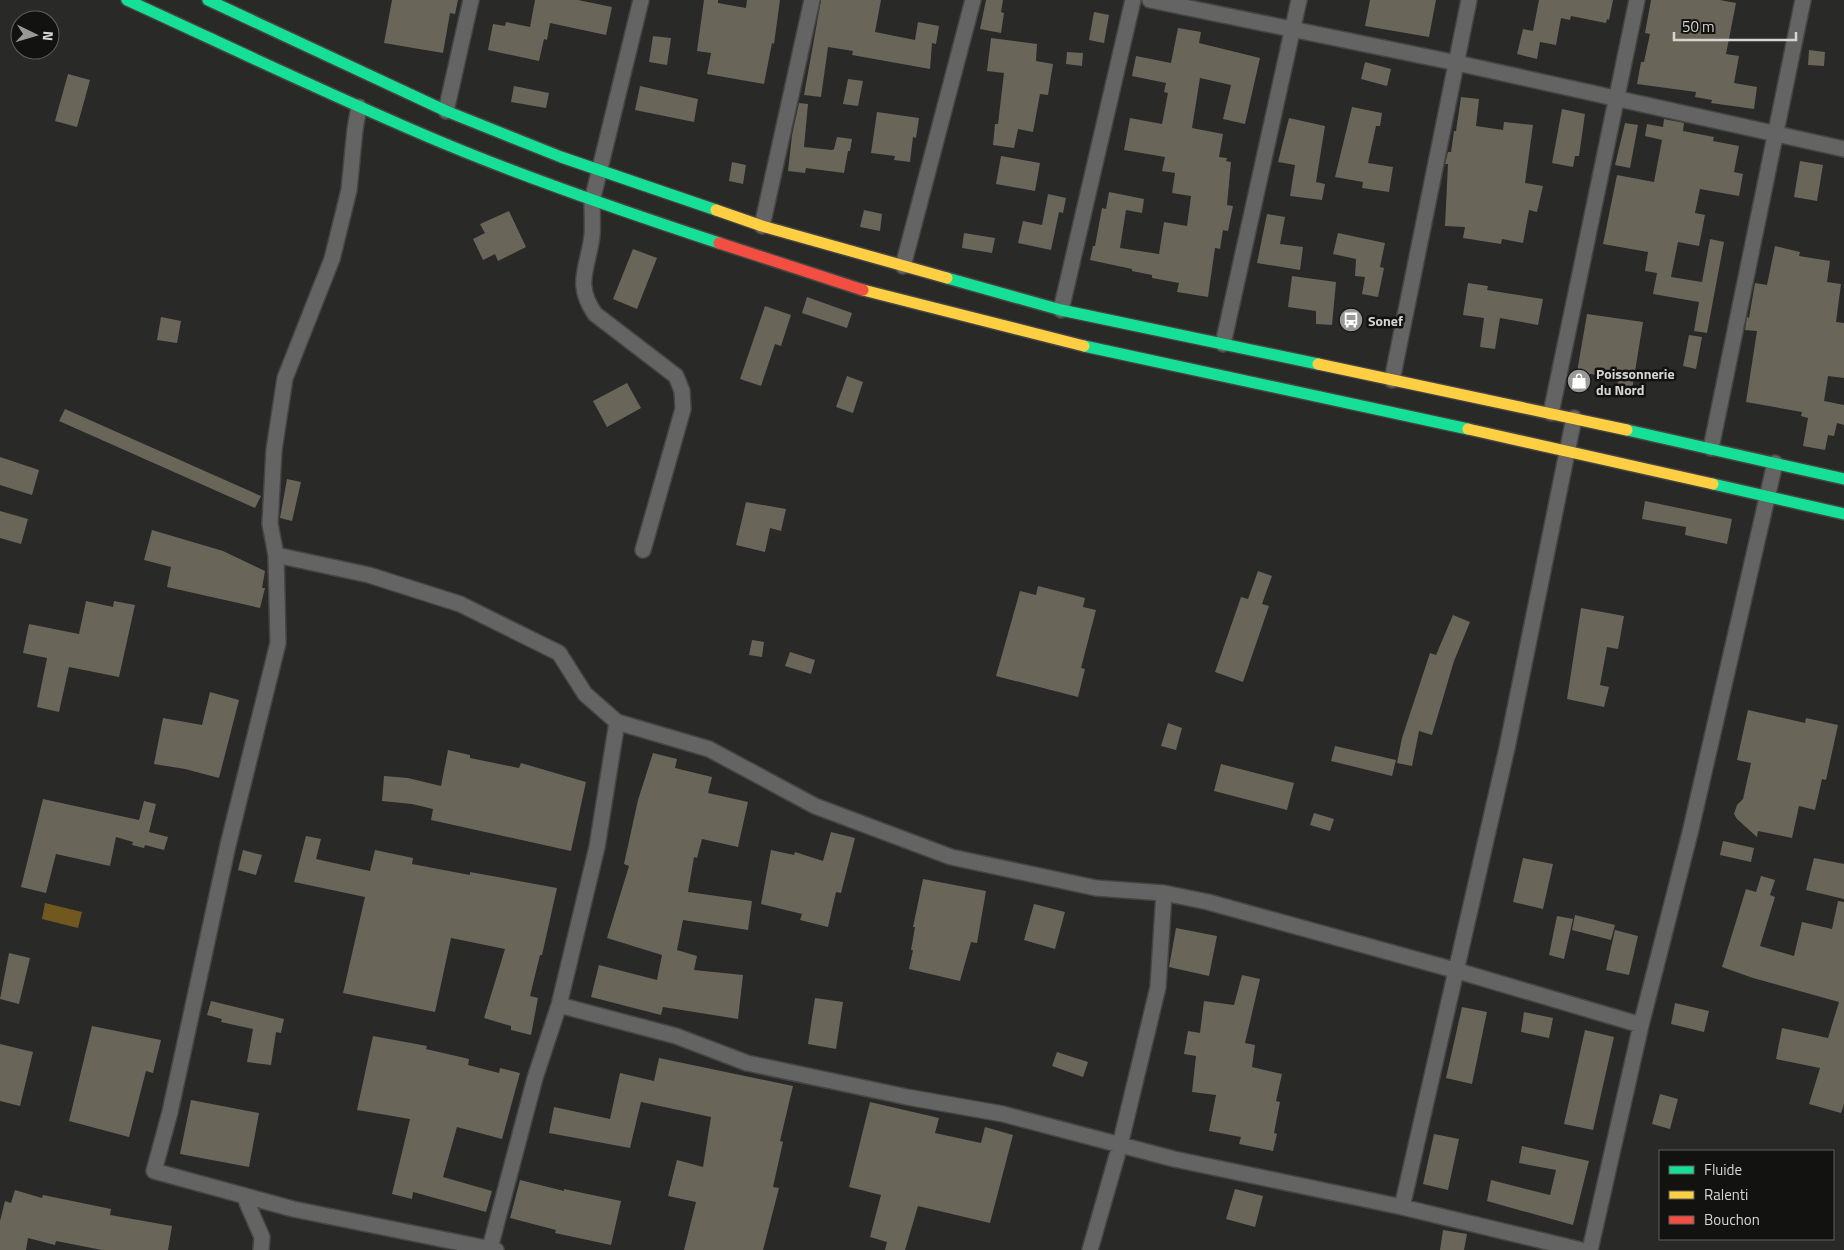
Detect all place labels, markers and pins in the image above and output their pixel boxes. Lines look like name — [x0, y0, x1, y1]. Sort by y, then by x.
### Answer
bus stop icon: Sonef — [1338, 307, 1364, 333]
place label: Sonef — [1368, 310, 1403, 331]
place label: Poissonnerie du Nord — [1596, 363, 1675, 400]
shop icon: Poissonnerie du Nord — [1566, 368, 1592, 394]

